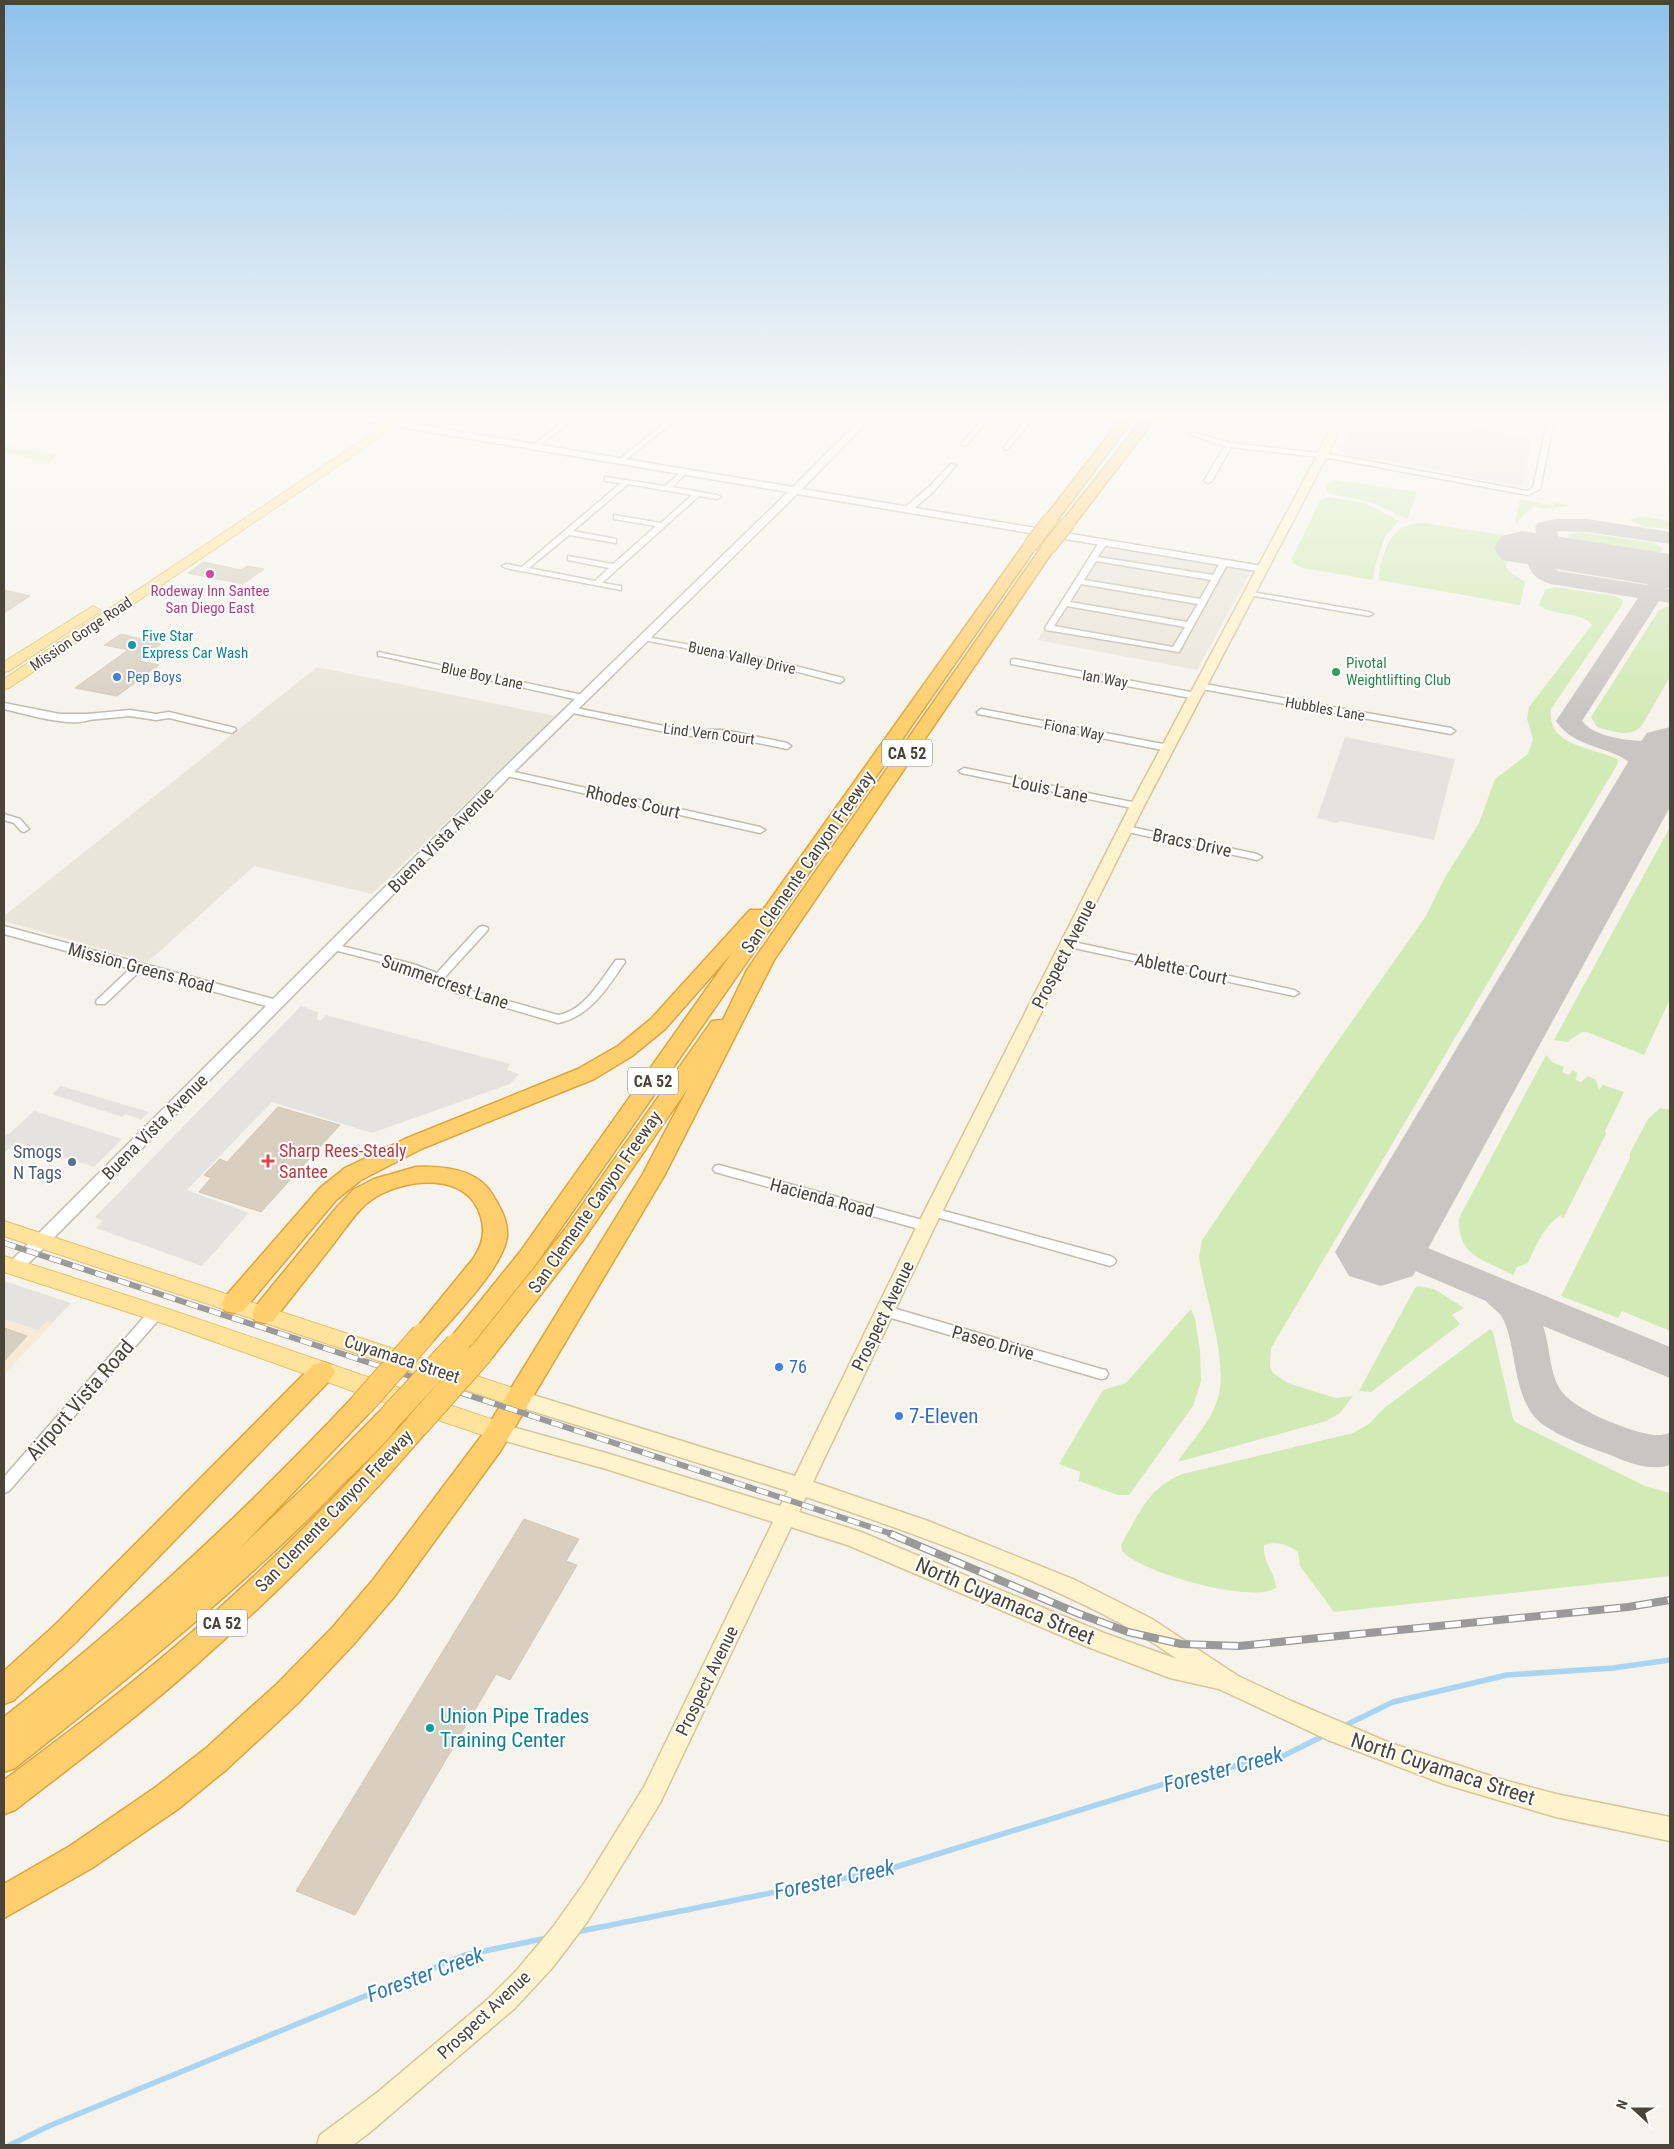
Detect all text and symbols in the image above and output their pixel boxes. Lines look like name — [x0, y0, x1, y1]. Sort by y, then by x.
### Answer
marker: Rodeway Inn Santee San Diego East — [204, 568, 216, 580]
place label: Rodeway Inn Santee San Diego East — [151, 582, 269, 617]
street label: Mission Gorge Road — [27, 593, 135, 675]
place label: Five Star Express Car Wash — [142, 627, 248, 662]
street label: Buena Valley Drive — [687, 638, 797, 678]
marker: Five Star Express Car Wash — [126, 639, 138, 651]
place label: Pivotal Weightlifting Club — [1346, 654, 1451, 689]
street label: Blue Boy Lane — [439, 659, 525, 693]
street label: Ian Way — [1081, 666, 1129, 692]
marker: Pivotal Weightlifting Club — [1330, 666, 1342, 678]
place label: Pep Boys — [127, 668, 182, 686]
marker: Pep Boys — [111, 671, 123, 683]
street label: Hubbles Lane — [1284, 693, 1366, 725]
street label: Fiona Way — [1043, 715, 1105, 745]
street label: Lind Vern Court — [662, 719, 756, 749]
road number: CA 52 — [882, 740, 932, 766]
street label: San Clemente Canyon Freeway — [737, 766, 879, 957]
street label: Louis Lane — [1010, 770, 1090, 807]
street label: Rhodes Court — [584, 780, 682, 823]
street label: Buena Vista Avenue — [383, 782, 498, 897]
street label: Bracs Drive — [1151, 824, 1233, 861]
street label: Prospect Avenue — [1027, 896, 1100, 1012]
street label: Mission Greens Road — [66, 938, 216, 997]
street label: Ablette Court — [1133, 948, 1229, 989]
street label: Summercrest Lane — [379, 950, 511, 1013]
road number: CA 52 — [628, 1068, 678, 1094]
street label: Buena Vista Avenue — [97, 1069, 212, 1184]
street label: San Clemente Canyon Freeway — [524, 1106, 666, 1297]
place label: Sharp Rees-Stealy Santee — [279, 1140, 407, 1182]
place label: Smogs N Tags — [13, 1141, 62, 1183]
marker: Sharp Rees-Stealy Santee — [261, 1154, 275, 1168]
marker: Smogs N Tags — [66, 1156, 78, 1168]
street label: Hacienda Road — [768, 1173, 877, 1222]
street label: Prospect Avenue — [847, 1258, 918, 1374]
street label: Paseo Drive — [950, 1321, 1037, 1364]
street label: Cuyamaca Street — [342, 1330, 463, 1387]
street label: Airport Vista Road — [21, 1335, 139, 1465]
place label: 76 — [789, 1356, 807, 1377]
marker: 76 — [773, 1361, 785, 1373]
place label: 7-Eleven — [909, 1404, 978, 1428]
marker: 7-Eleven — [893, 1410, 905, 1422]
street label: San Clemente Canyon Freeway — [251, 1425, 417, 1596]
street label: North Cuyamaca Street — [912, 1552, 1098, 1650]
road number: CA 52 — [197, 1610, 247, 1636]
street label: Prospect Avenue — [671, 1623, 742, 1739]
place label: Union Pipe Trades Training Center — [440, 1704, 589, 1752]
marker: Union Pipe Trades Training Center — [424, 1722, 436, 1734]
street label: North Cuyamaca Street — [1348, 1728, 1538, 1810]
water label: Forester Creek — [1161, 1741, 1286, 1797]
water label: Forester Creek — [772, 1854, 897, 1904]
water label: Forester Creek — [363, 1942, 487, 2007]
street label: Prospect Avenue — [433, 1966, 534, 2063]
north arrow — [1609, 2084, 1659, 2134]
text: N — [1613, 2097, 1631, 2111]

